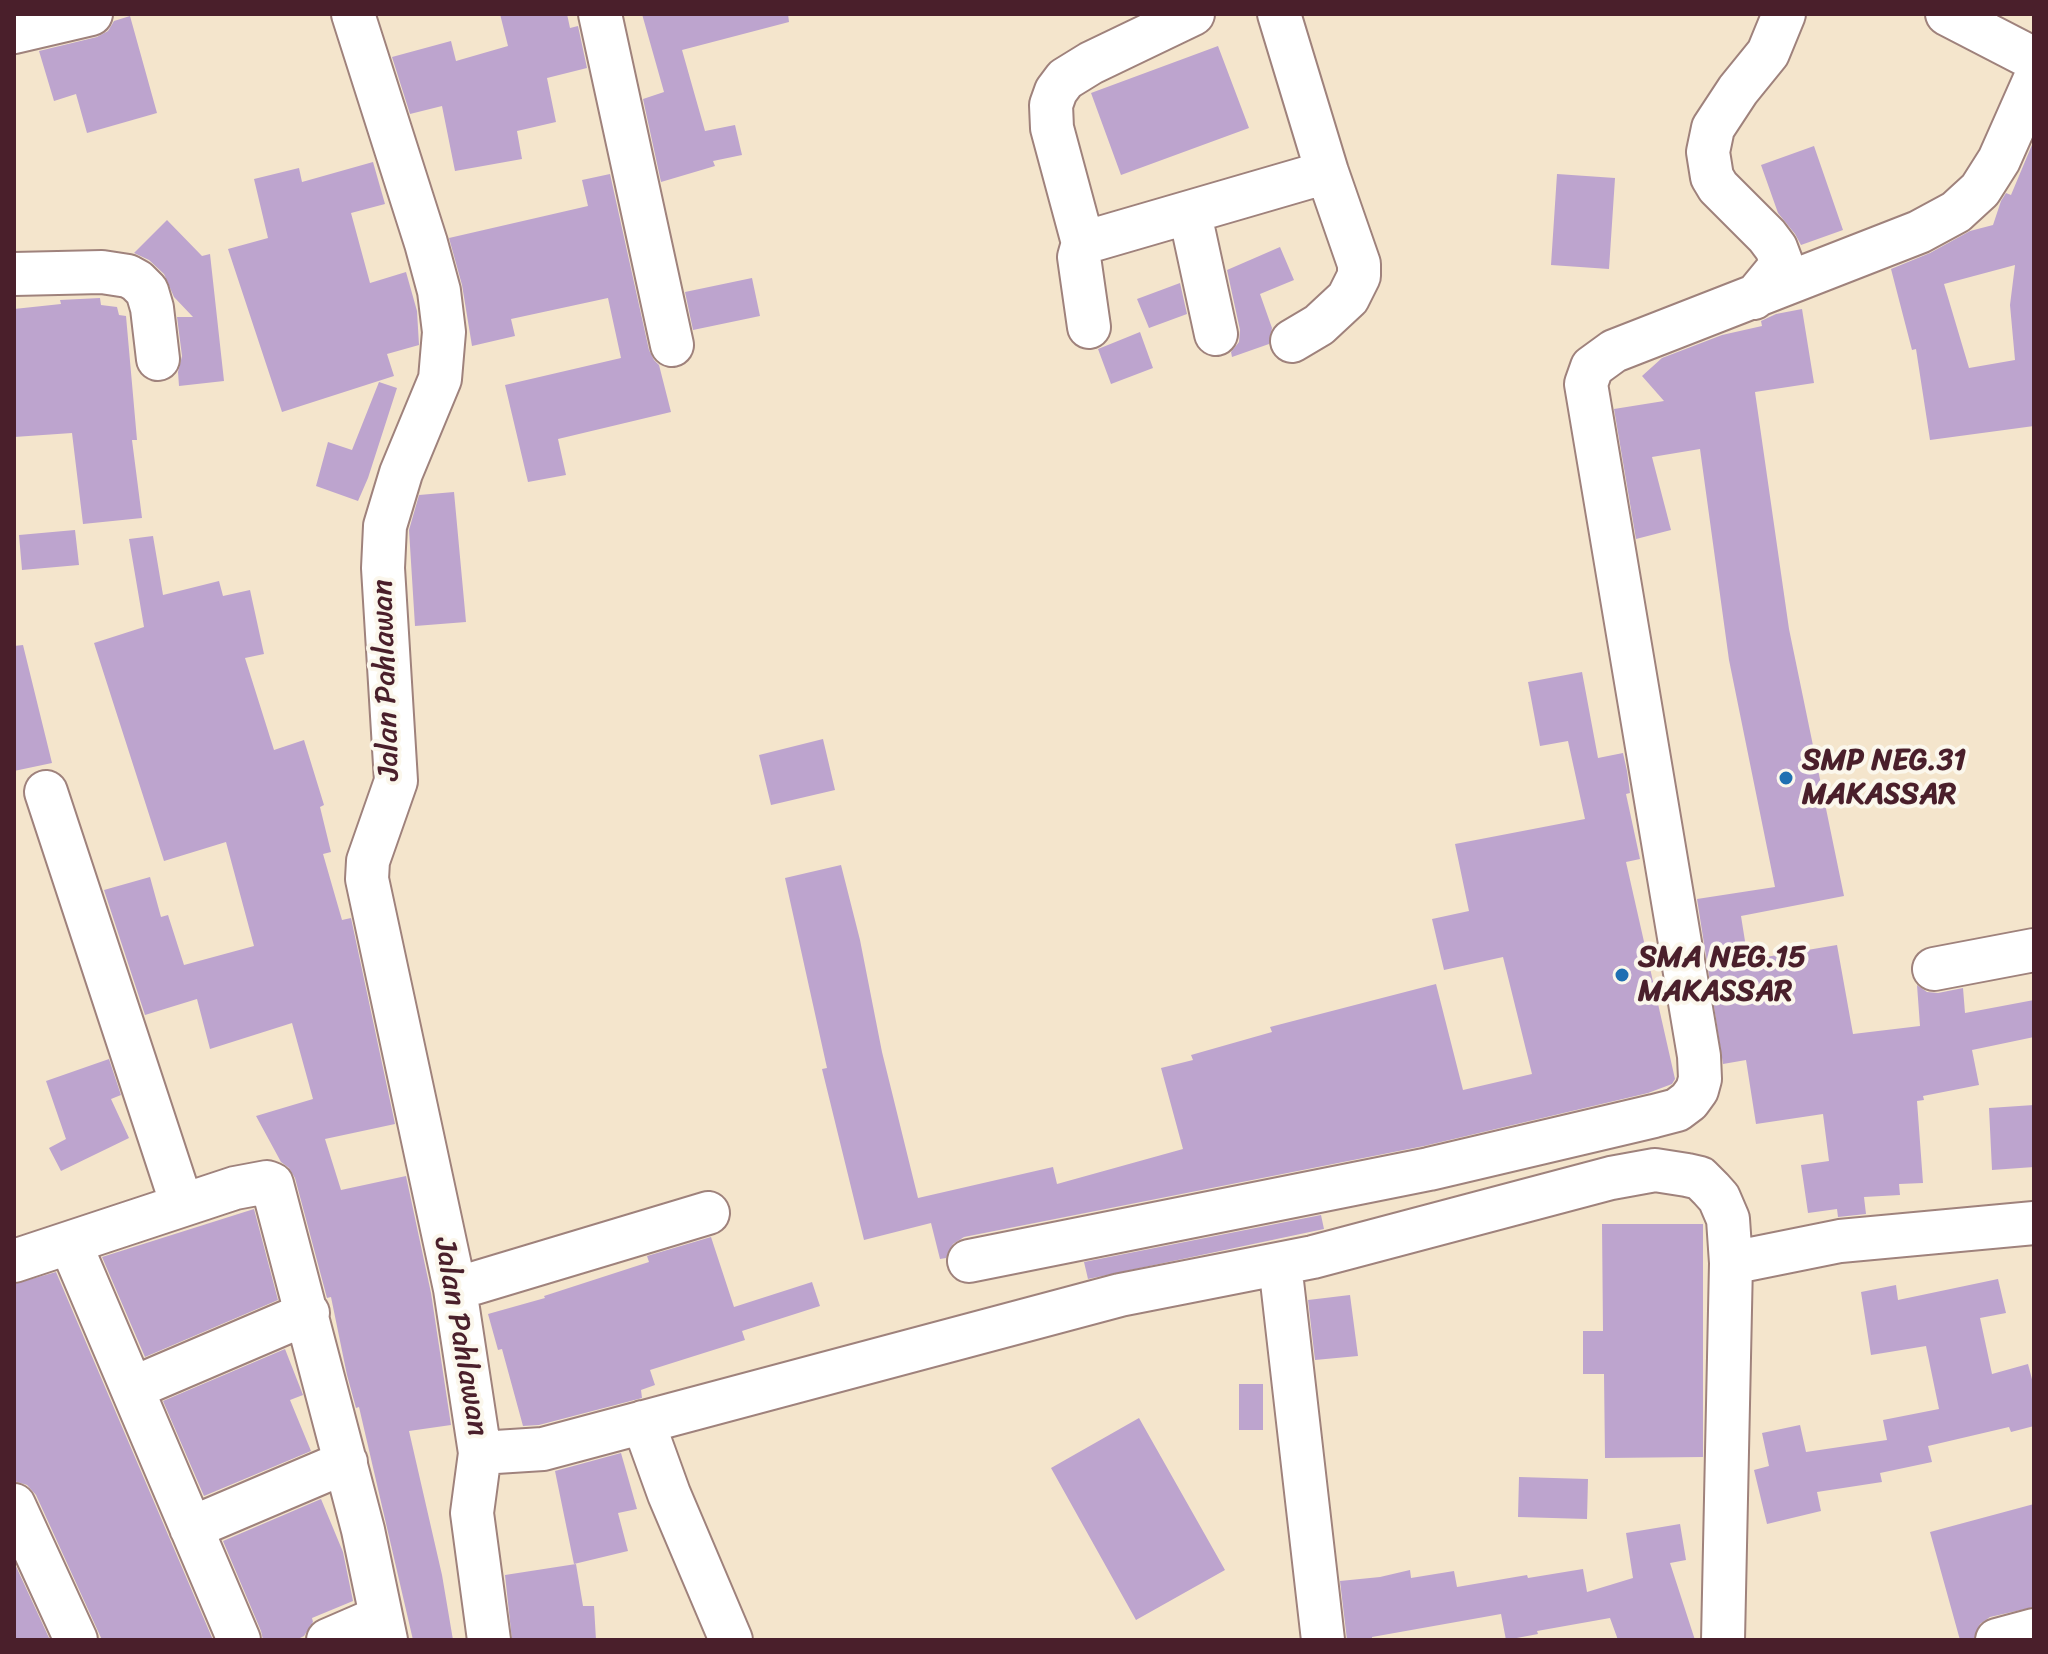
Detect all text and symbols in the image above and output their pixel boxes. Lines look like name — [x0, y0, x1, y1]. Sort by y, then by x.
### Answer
street label: Jalan Pahlawan — [365, 579, 409, 781]
place label: SMP NEG.31 MAKASSAR — [1802, 743, 1966, 814]
marker: SMP NEG.31 MAKASSAR — [1777, 769, 1795, 787]
place label: SMA NEG.15 MAKASSAR — [1638, 940, 1806, 1010]
marker: SMA NEG.15 MAKASSAR — [1613, 966, 1631, 984]
street label: Jalan Pahlawan — [425, 1235, 495, 1439]

